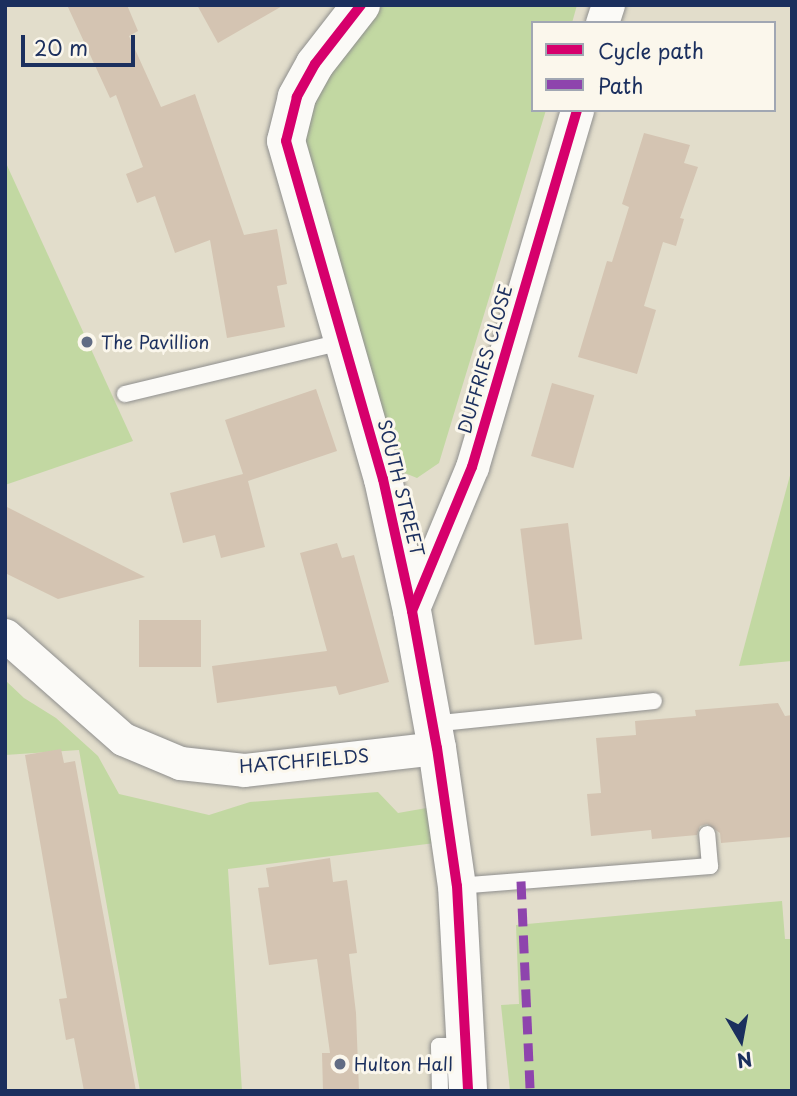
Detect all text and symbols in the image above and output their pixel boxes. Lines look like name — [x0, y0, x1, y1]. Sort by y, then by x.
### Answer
scale bar — [24, 21, 138, 65]
legend — [531, 21, 776, 112]
text: 20 m — [34, 31, 88, 63]
text: Cycle path — [598, 34, 704, 66]
text: Path — [598, 69, 643, 101]
street label: DUFFRIES CLOSE — [453, 282, 517, 436]
place label: The Pavillion — [101, 331, 210, 353]
marker: The Pavillion — [79, 334, 95, 350]
street label: SOUTH STREET — [373, 417, 429, 559]
street label: HATCHFIELDS — [238, 745, 370, 777]
north arrow — [706, 1005, 776, 1075]
text: N — [735, 1046, 754, 1076]
place label: Hulton Hall — [354, 1053, 452, 1075]
marker: Hulton Hall — [332, 1056, 348, 1072]

